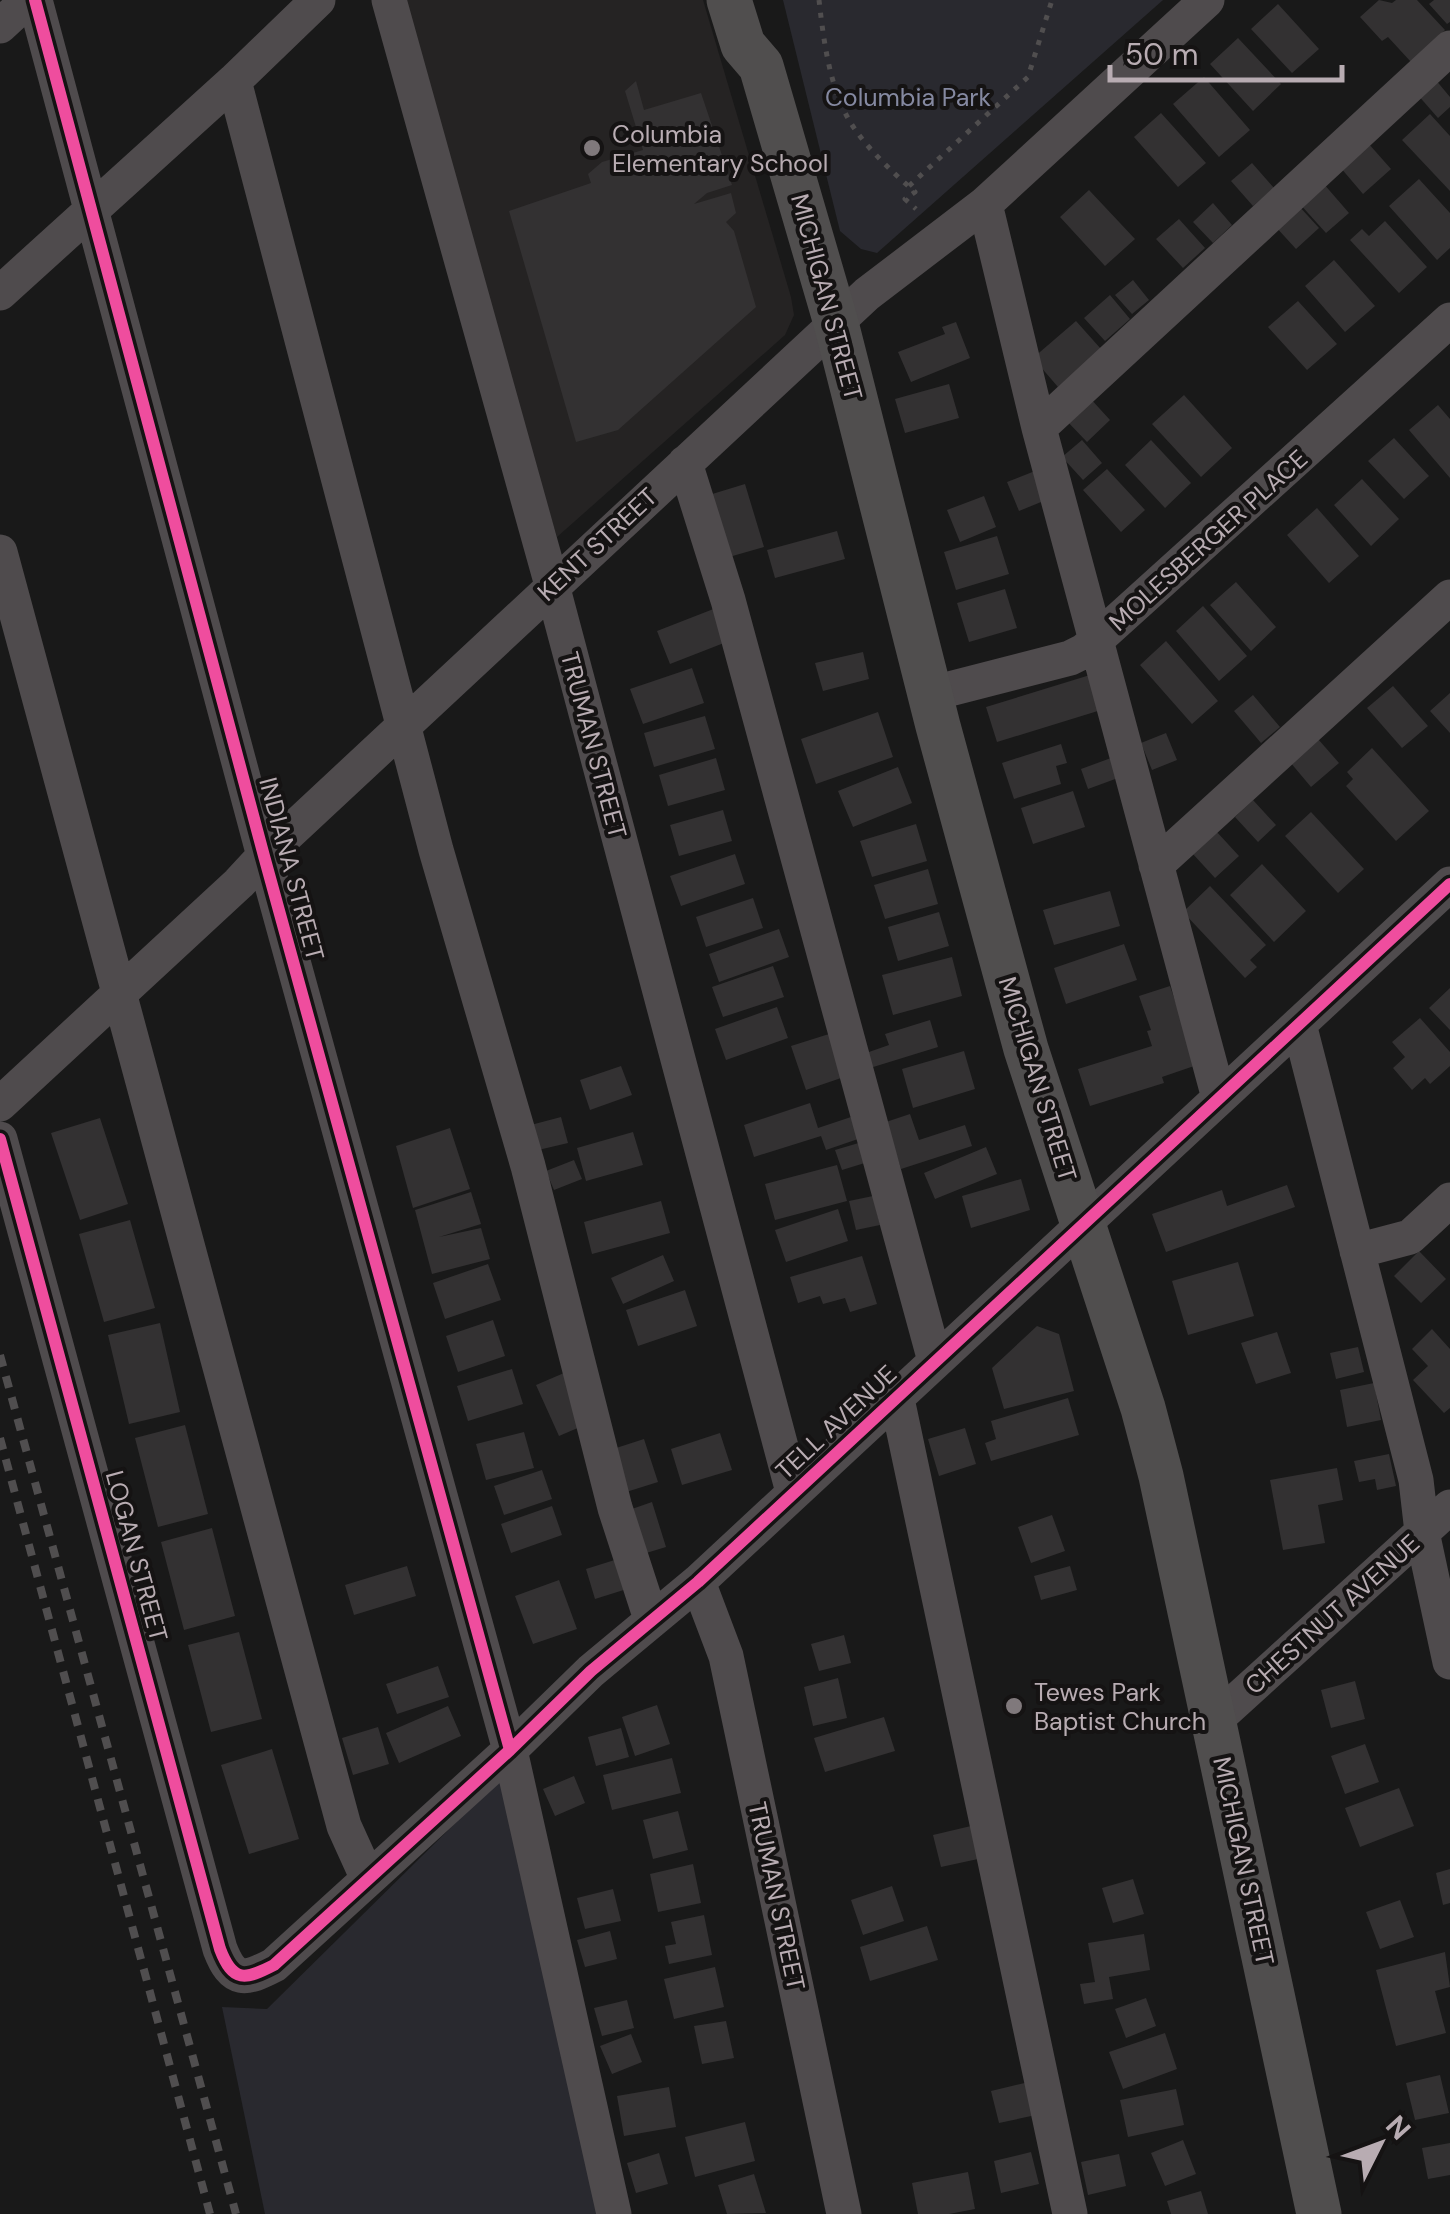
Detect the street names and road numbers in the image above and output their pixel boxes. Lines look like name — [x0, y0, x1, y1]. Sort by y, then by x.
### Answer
street label: MICHIGAN STREET — [783, 190, 870, 404]
street label: MOLESBERGER PLACE — [1102, 442, 1315, 638]
street label: KENT STREET — [531, 480, 664, 608]
street label: TRUMAN STREET — [553, 648, 634, 842]
street label: INDIANA STREET — [251, 774, 332, 964]
street label: MICHIGAN STREET — [991, 973, 1084, 1186]
street label: TELL AVENUE — [769, 1358, 904, 1487]
street label: LOGAN STREET — [98, 1467, 175, 1645]
street label: CHESTNUT AVENUE — [1238, 1527, 1427, 1702]
street label: MICHIGAN STREET — [1205, 1754, 1282, 1968]
street label: TRUMAN STREET — [740, 1799, 813, 1993]

